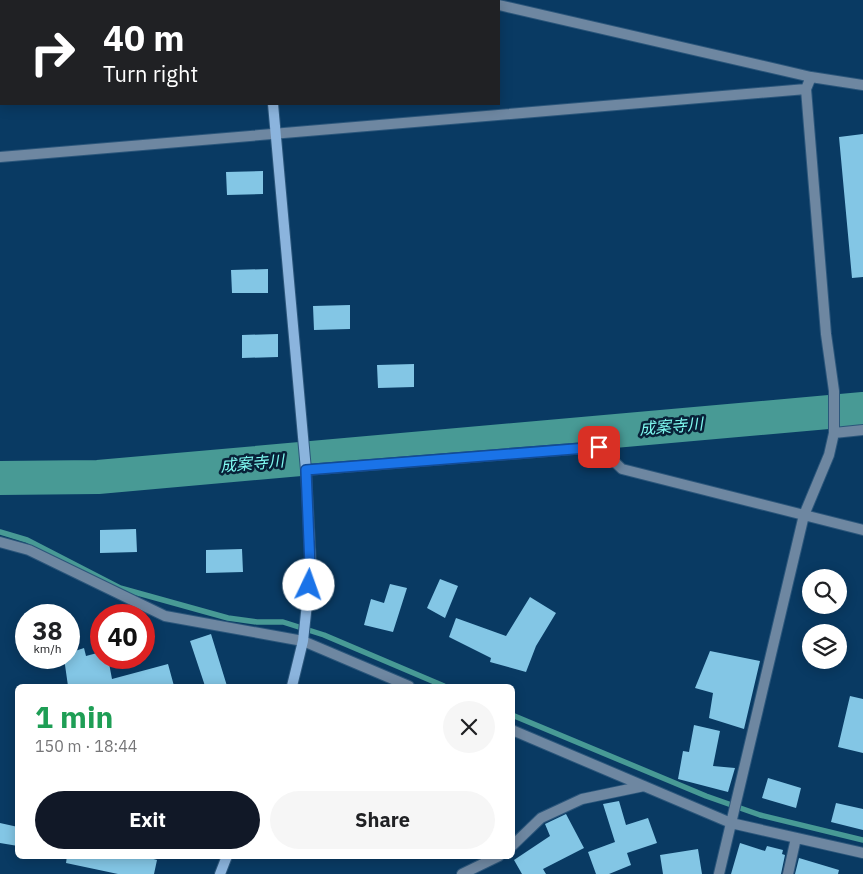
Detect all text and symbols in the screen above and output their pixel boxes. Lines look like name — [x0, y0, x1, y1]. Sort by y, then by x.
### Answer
text: 40 m — [103, 15, 185, 61]
icon: right — [20, 20, 85, 85]
text: Turn right — [103, 59, 198, 88]
water label: 成案寺川 — [638, 413, 706, 439]
pin — [578, 426, 620, 468]
icon: arrive — [585, 433, 613, 461]
water label: 成案寺川 — [219, 450, 287, 476]
position arrow — [282, 558, 334, 610]
map controls — [802, 569, 847, 669]
button: search — [802, 569, 847, 614]
speed limit sign: 40 — [90, 604, 155, 669]
text: 38 — [32, 614, 63, 647]
button: layers — [802, 624, 847, 669]
text: km/h — [33, 641, 62, 656]
text: 1 min — [35, 697, 113, 736]
button: close — [443, 701, 495, 753]
text: 150 m · 18:44 — [35, 736, 137, 756]
button: Exit — [35, 791, 260, 849]
button: Share — [270, 791, 495, 849]

